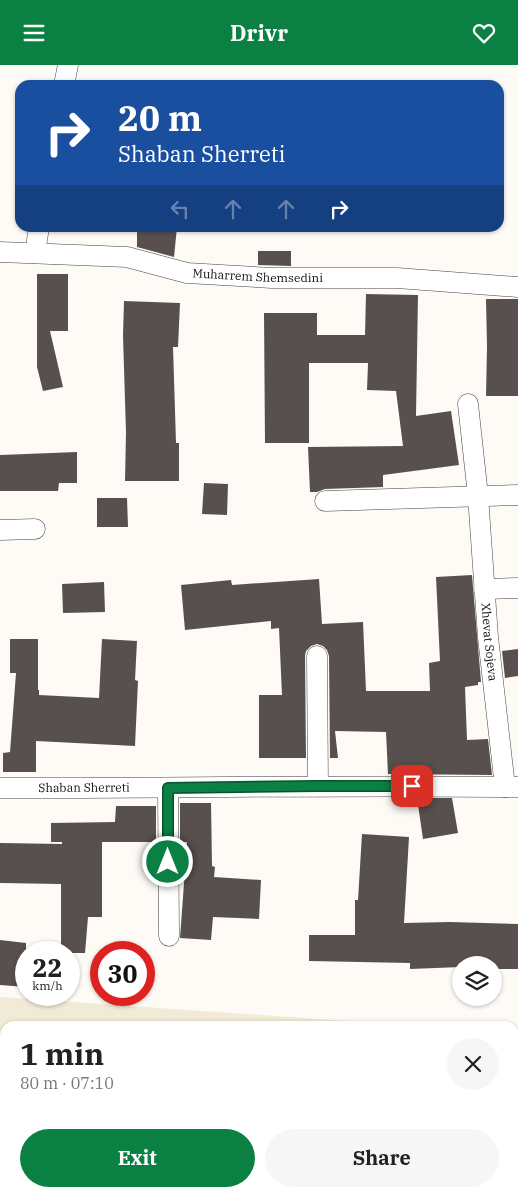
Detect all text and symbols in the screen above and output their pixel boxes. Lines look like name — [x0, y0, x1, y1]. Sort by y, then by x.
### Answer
text: Drivr — [230, 18, 288, 47]
icon: menu — [20, 19, 48, 47]
icon: heart — [470, 19, 498, 47]
text: 20 m — [118, 95, 202, 141]
icon: right — [35, 100, 100, 165]
text: Shaban Sherreti — [118, 139, 285, 168]
icon: left — [166, 195, 194, 223]
icon: ahead — [219, 195, 247, 223]
icon: ahead — [272, 195, 300, 223]
icon: right — [325, 195, 353, 223]
street label: Muharrem Shemsedini — [192, 265, 323, 285]
street label: Xhevat Sojeva — [479, 602, 501, 682]
pin — [391, 765, 433, 807]
icon: arrive — [398, 772, 426, 800]
street label: Shaban Sherreti — [38, 780, 130, 795]
position arrow — [141, 835, 193, 887]
speed limit sign: 30 — [90, 941, 155, 1006]
text: 22 — [32, 951, 63, 984]
map controls — [452, 956, 502, 1006]
button: layers — [452, 956, 502, 1006]
text: km/h — [32, 978, 63, 993]
text: 1 min — [20, 1034, 104, 1073]
button: close — [447, 1038, 499, 1090]
text: 80 m · 07:10 — [20, 1073, 114, 1093]
button: Exit — [20, 1129, 255, 1187]
button: Share — [265, 1129, 499, 1187]

